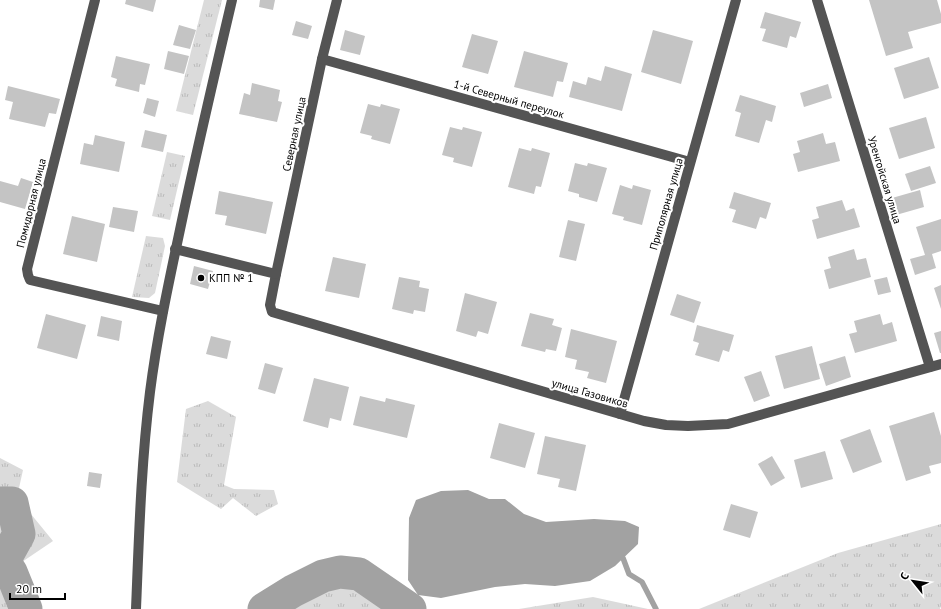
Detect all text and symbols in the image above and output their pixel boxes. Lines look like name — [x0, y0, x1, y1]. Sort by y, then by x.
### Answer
street label: 1-й Северный переулок — [452, 77, 566, 122]
street label: Северная улица — [279, 95, 309, 173]
street label: Уренгойская улица — [865, 135, 905, 225]
street label: Приполярная улица — [646, 156, 686, 252]
street label: Помидорная улица — [13, 157, 49, 249]
place label: КПП № 1 — [209, 271, 253, 285]
marker: КПП № 1 — [196, 273, 206, 283]
street label: улица Газовиков — [550, 375, 630, 411]
north arrow — [893, 561, 933, 601]
text: С — [897, 570, 912, 582]
scale bar — [10, 575, 65, 601]
text: 20 m — [16, 581, 42, 596]

